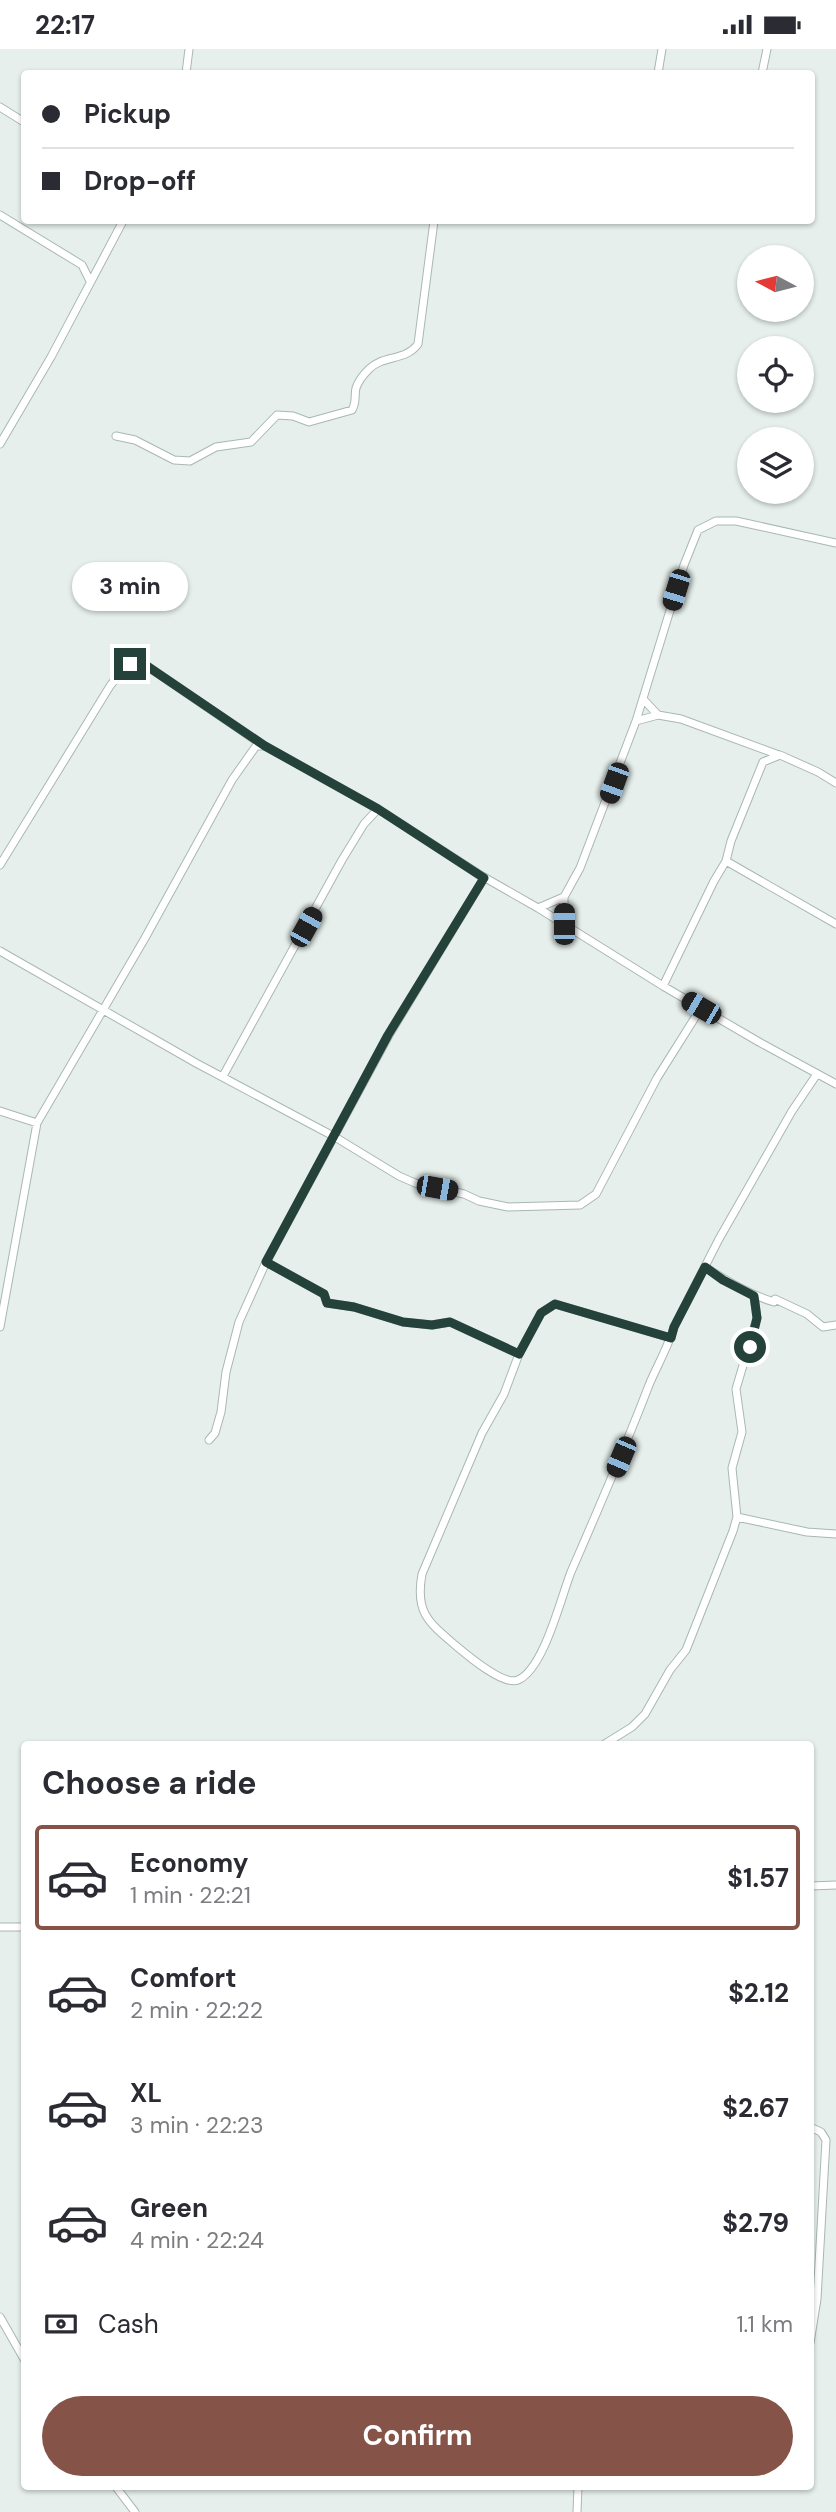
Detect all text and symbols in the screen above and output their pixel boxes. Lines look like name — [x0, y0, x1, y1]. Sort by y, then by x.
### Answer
text: 22:17 — [35, 8, 95, 42]
text: Pickup — [84, 97, 171, 131]
text: Drop-off — [84, 164, 196, 198]
north arrow — [737, 245, 814, 322]
map controls — [737, 245, 814, 504]
button: locate — [737, 336, 814, 413]
button: layers — [737, 427, 814, 504]
callout: 3 min — [72, 563, 188, 611]
car — [660, 567, 693, 613]
text: 3 min — [99, 571, 161, 601]
route end — [114, 648, 146, 680]
car — [597, 760, 632, 806]
car — [554, 903, 575, 945]
car — [287, 904, 326, 950]
car — [678, 988, 725, 1028]
car — [415, 1174, 460, 1202]
route start — [734, 1331, 766, 1363]
car — [604, 1434, 639, 1480]
text: Choose a ride — [42, 1762, 257, 1804]
icon: car — [46, 1846, 109, 1909]
text: Economy — [130, 1846, 248, 1880]
text: $1.57 — [727, 1861, 789, 1895]
text: 1 min · 22:21 — [130, 1880, 251, 1910]
icon: car — [46, 1961, 109, 2024]
text: Comfort — [130, 1961, 236, 1995]
text: $2.12 — [728, 1976, 789, 2010]
text: 2 min · 22:22 — [130, 1995, 263, 2025]
icon: car — [46, 2076, 109, 2139]
text: XL — [130, 2076, 162, 2110]
text: $2.67 — [722, 2091, 789, 2125]
text: 3 min · 22:23 — [130, 2110, 264, 2140]
icon: car — [46, 2191, 109, 2254]
text: Green — [130, 2191, 208, 2225]
text: $2.79 — [722, 2206, 789, 2240]
text: 4 min · 22:24 — [130, 2225, 264, 2255]
icon: cash — [42, 2305, 80, 2343]
text: Cash — [98, 2307, 159, 2341]
text: 1.1 km — [736, 2309, 793, 2339]
button: Confirm — [42, 2396, 793, 2476]

